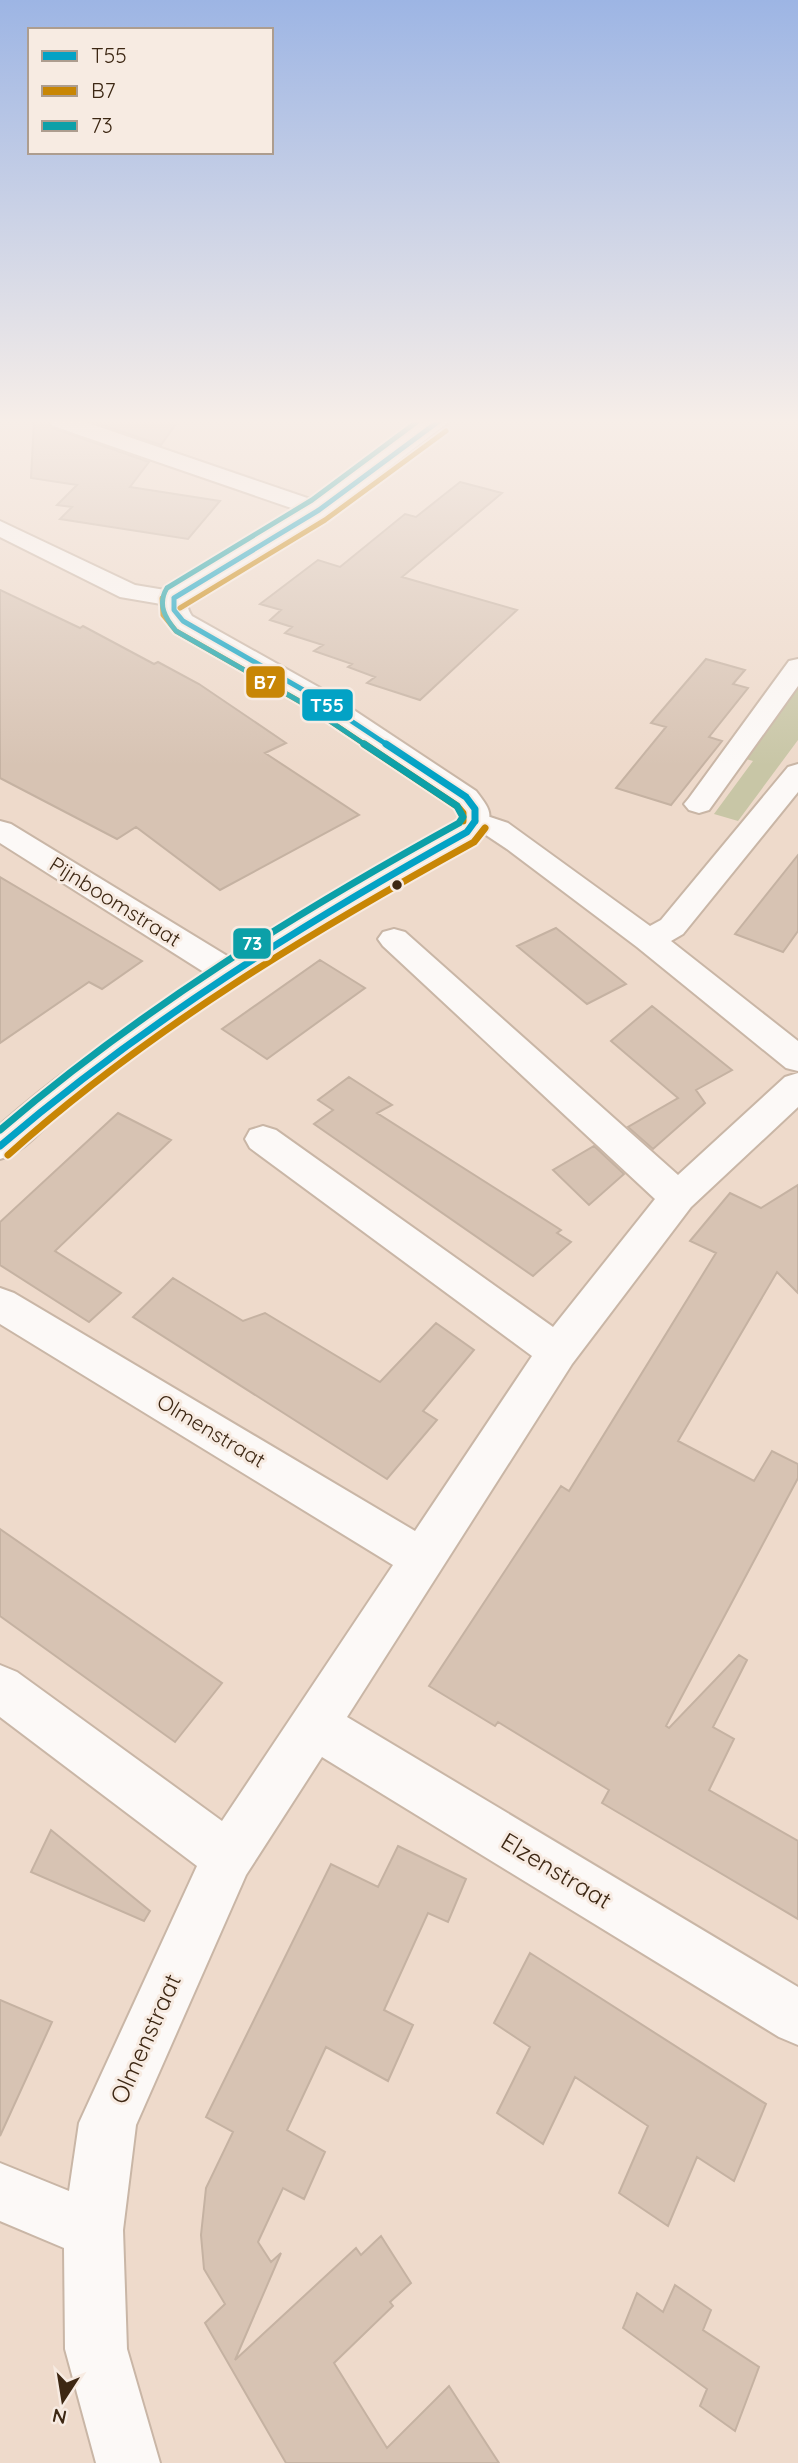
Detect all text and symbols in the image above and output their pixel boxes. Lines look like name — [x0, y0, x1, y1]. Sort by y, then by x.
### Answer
legend — [28, 28, 273, 154]
text: T55 — [91, 42, 127, 68]
text: B7 — [91, 77, 116, 103]
text: 73 — [91, 112, 113, 138]
line badge: B7 — [245, 665, 286, 699]
text: B7 — [254, 670, 276, 694]
line badge: T55 — [301, 688, 354, 722]
text: T55 — [310, 693, 344, 717]
street label: Pijnboomstraat — [45, 850, 186, 952]
unlabelled marker — [390, 878, 404, 892]
line badge: 73 — [232, 927, 272, 960]
text: 73 — [242, 931, 262, 955]
street label: Olmenstraat — [153, 1388, 270, 1473]
street label: Elzenstraat — [496, 1825, 617, 1915]
street label: Olmenstraat — [103, 1969, 187, 2108]
north arrow — [28, 2365, 98, 2435]
text: N — [50, 2403, 69, 2430]

